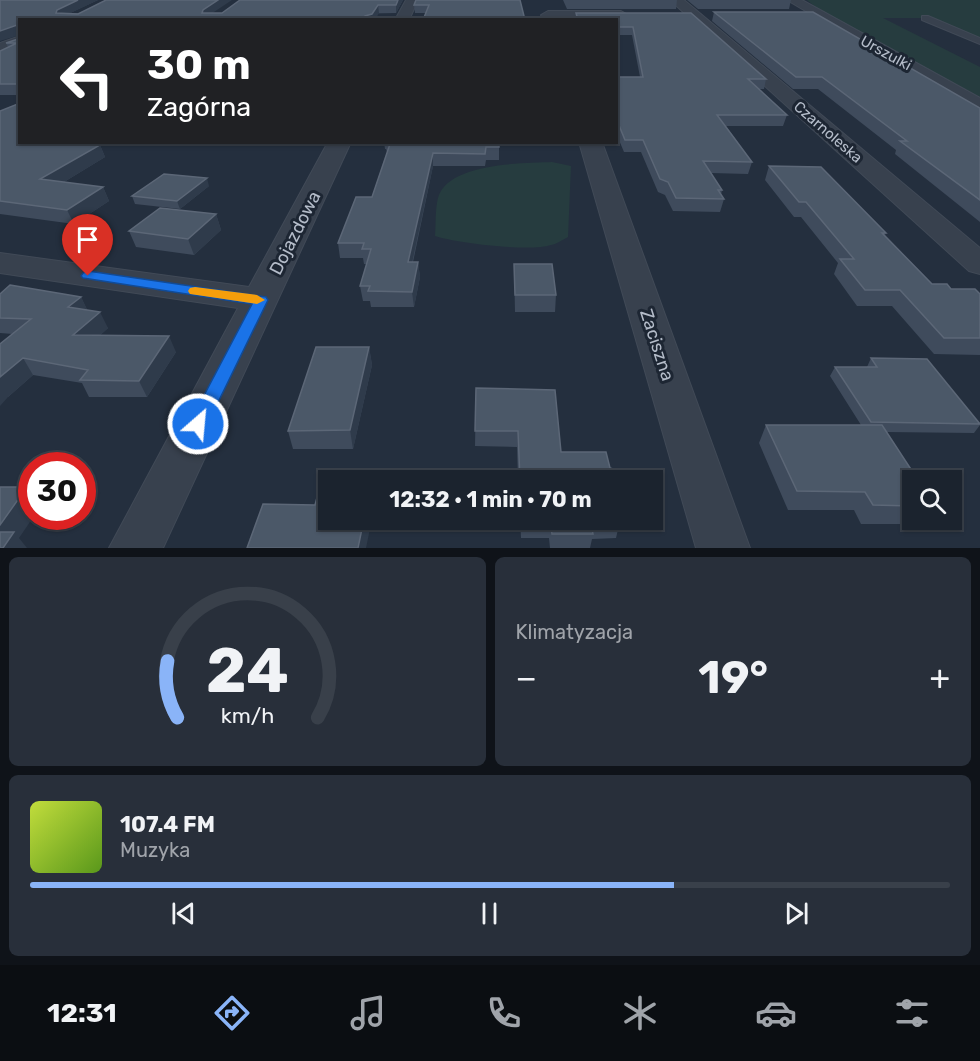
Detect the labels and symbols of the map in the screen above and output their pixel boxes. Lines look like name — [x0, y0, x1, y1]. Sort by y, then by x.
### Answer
street label: Urszulki — [857, 32, 915, 74]
street label: Czarnoleska — [790, 97, 866, 167]
street label: Dojazdowa — [264, 187, 326, 279]
pin — [62, 214, 113, 276]
street label: Zaciszna — [635, 306, 679, 384]
position arrow — [166, 392, 230, 456]
speed limit sign: 30 — [18, 452, 96, 530]

